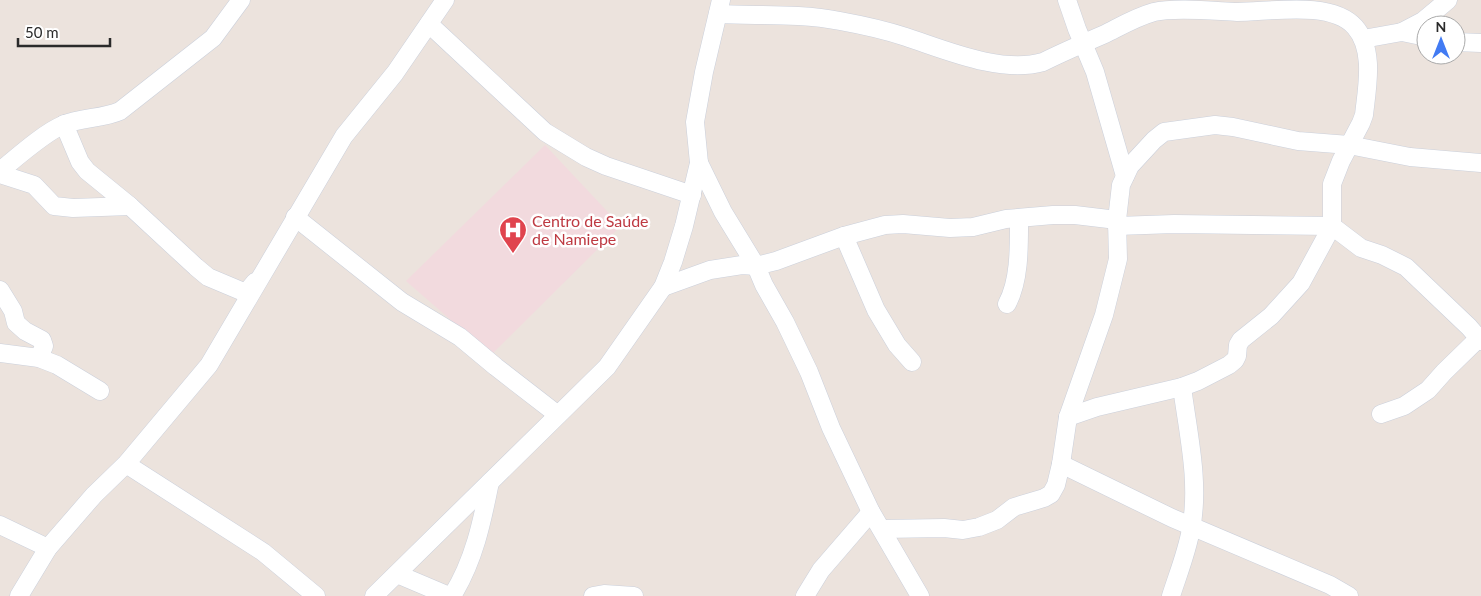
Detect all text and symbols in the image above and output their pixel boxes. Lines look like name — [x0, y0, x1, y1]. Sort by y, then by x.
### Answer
scale bar — [18, 15, 110, 47]
north arrow — [1416, 15, 1466, 65]
text: N — [1436, 18, 1446, 35]
text: 50 m — [25, 23, 59, 41]
place label: Centro de Saúde de Namiepe — [532, 211, 649, 248]
hospital icon: Centro de Saúde de Namiepe — [498, 215, 528, 254]

